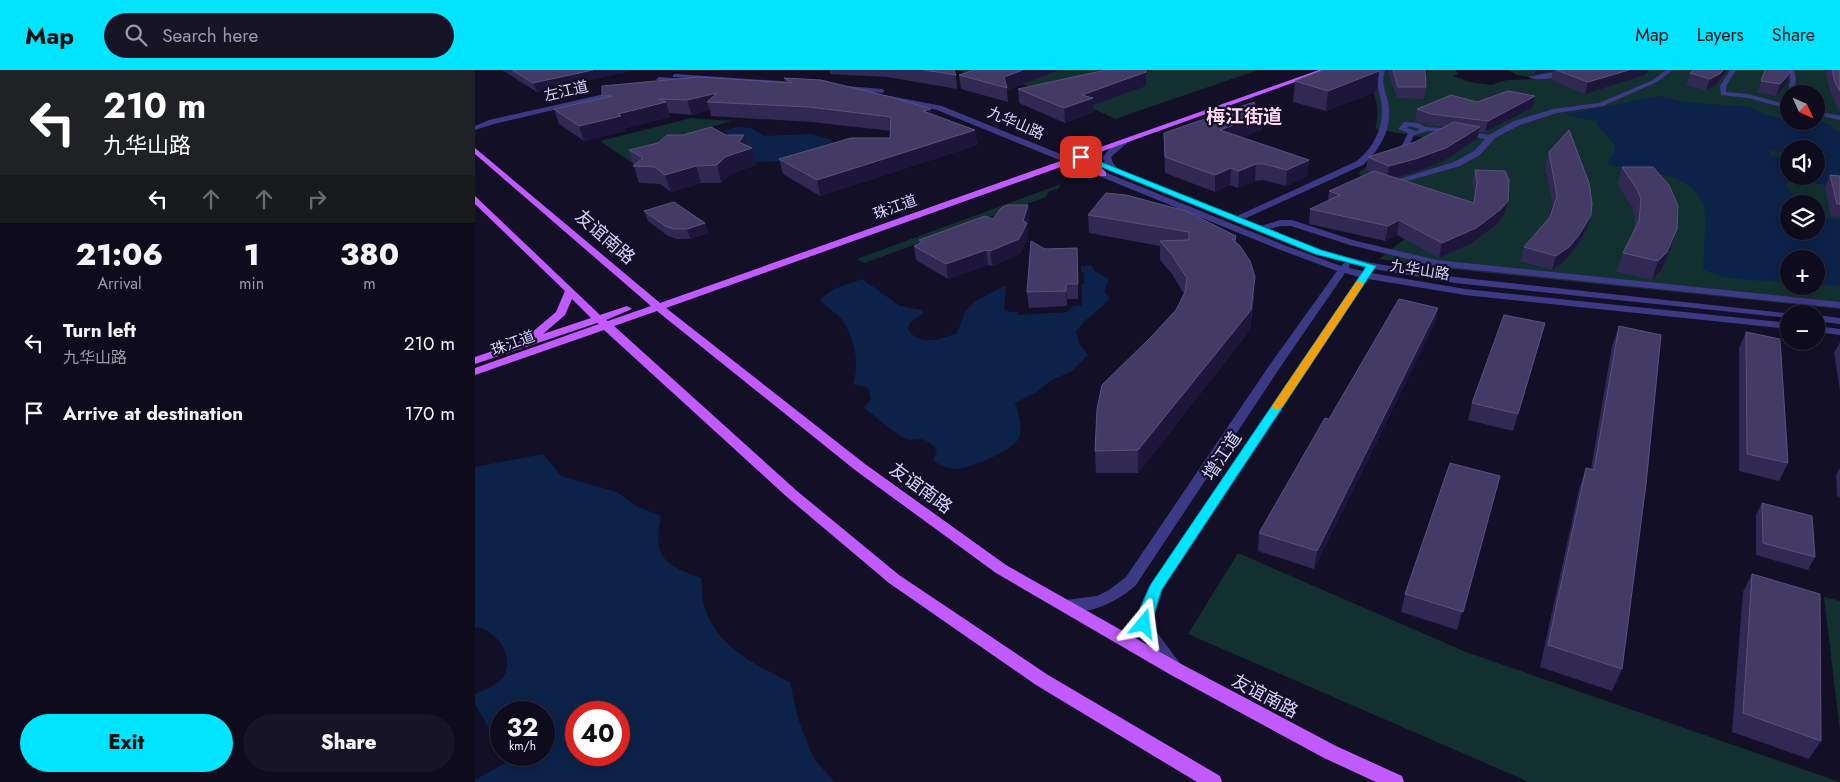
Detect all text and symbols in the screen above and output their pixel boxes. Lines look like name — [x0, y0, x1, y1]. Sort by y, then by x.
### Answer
search box — [104, 13, 454, 58]
text: Map — [25, 18, 74, 53]
icon: search — [122, 21, 150, 49]
text: Search here — [162, 22, 258, 49]
text: Map — [1635, 22, 1669, 48]
text: Layers — [1697, 22, 1744, 48]
text: Share — [1772, 22, 1815, 48]
street label: 左江道 — [542, 75, 590, 107]
text: 210 m — [103, 81, 206, 131]
north arrow — [1780, 85, 1825, 130]
map controls — [1780, 85, 1825, 350]
icon: left — [20, 90, 85, 155]
street label: 九华山路 — [984, 101, 1048, 145]
district label: 梅江街道 — [1206, 103, 1282, 130]
text: 九华山路 — [103, 129, 191, 161]
pin — [1060, 136, 1102, 178]
button: sound — [1780, 140, 1825, 185]
icon: arrive — [1067, 143, 1095, 171]
icon: left — [144, 185, 172, 213]
icon: ahead — [197, 185, 225, 213]
icon: ahead — [250, 185, 278, 213]
icon: right — [303, 185, 331, 213]
street label: 珠江道 — [870, 189, 920, 225]
button: layers — [1780, 195, 1825, 240]
street label: 友谊南路 — [569, 204, 641, 270]
text: 21:06 — [76, 233, 163, 276]
text: 1 — [244, 233, 260, 276]
text: 380 — [340, 233, 399, 276]
button: + — [1780, 250, 1825, 295]
street label: 九华山路 — [1389, 254, 1451, 286]
text: Arrival — [97, 272, 142, 295]
text: min — [239, 272, 264, 295]
text: m — [363, 272, 376, 295]
button: − — [1780, 305, 1825, 350]
text: Turn left — [63, 317, 136, 344]
street label: 珠江道 — [488, 325, 538, 361]
icon: left — [20, 329, 48, 357]
text: 210 m — [404, 330, 455, 357]
text: 九华山路 — [63, 346, 127, 369]
icon: arrive — [20, 399, 48, 427]
text: Arrive at destination — [63, 400, 243, 427]
text: 170 m — [405, 400, 455, 427]
street label: 增江道 — [1196, 426, 1248, 486]
street label: 友谊南路 — [884, 456, 958, 520]
position arrow — [1117, 597, 1169, 649]
street label: 友谊南路 — [1227, 668, 1303, 724]
speed limit sign: 40 — [565, 701, 630, 766]
text: 32 — [507, 709, 538, 745]
button: Exit — [20, 714, 233, 772]
button: Share — [243, 714, 455, 772]
text: km/h — [509, 737, 536, 755]

